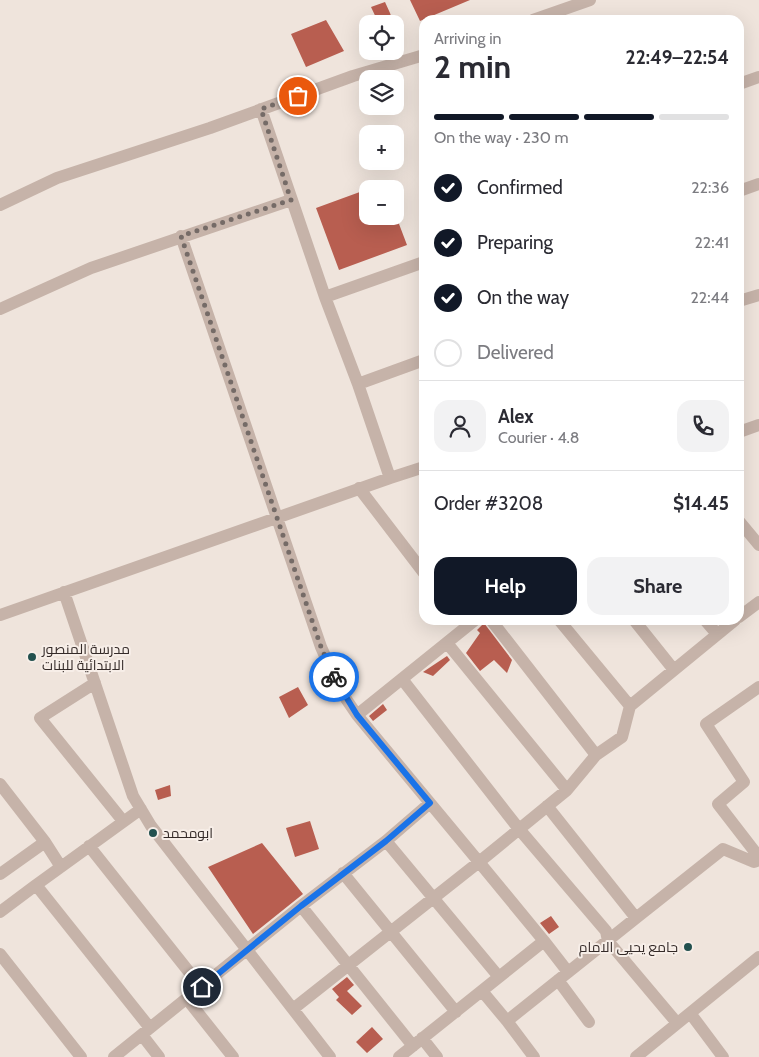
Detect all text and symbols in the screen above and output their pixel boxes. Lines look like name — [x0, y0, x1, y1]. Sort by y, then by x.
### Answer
map controls — [359, 15, 404, 225]
button: locate — [359, 15, 404, 60]
text: Arriving in — [434, 29, 501, 48]
text: 22:49–22:54 — [626, 46, 729, 69]
text: 2 min — [434, 47, 511, 86]
button: layers — [359, 70, 404, 115]
pin — [277, 75, 319, 117]
icon: bag — [284, 82, 312, 110]
button: + — [359, 125, 404, 170]
text: On the way · 230 m — [434, 128, 568, 147]
icon: check — [434, 174, 462, 202]
text: Confirmed — [477, 176, 563, 199]
text: 22:36 — [691, 178, 729, 197]
button: − — [359, 180, 404, 225]
icon: check — [434, 229, 462, 257]
text: Preparing — [477, 231, 553, 254]
text: 22:41 — [694, 233, 729, 252]
icon: check — [434, 284, 462, 312]
text: On the way — [477, 286, 569, 309]
text: 22:44 — [690, 288, 729, 307]
text: Delivered — [477, 341, 554, 364]
button: person — [434, 400, 486, 452]
button: phone — [677, 400, 729, 452]
text: Alex — [498, 405, 534, 428]
text: Courier · 4.8 — [498, 428, 580, 447]
text: Order #3208 — [434, 492, 543, 515]
text: $14.45 — [673, 492, 729, 515]
button: Help — [434, 557, 577, 615]
button: Share — [587, 557, 729, 615]
place label: مدرسة المنصور الابتدائية للبنات — [41, 640, 130, 674]
marker: مدرسة المنصور الابتدائية للبنات — [26, 651, 38, 663]
courier — [309, 652, 359, 702]
icon: bike — [320, 663, 348, 691]
place label: ابومحمد — [163, 824, 213, 842]
marker: ابومحمد — [147, 827, 159, 839]
place label: جامع يحيى الامام — [579, 938, 678, 957]
marker: جامع يحيى الامام — [682, 941, 694, 953]
pin — [181, 966, 223, 1008]
icon: home — [188, 973, 216, 1001]

